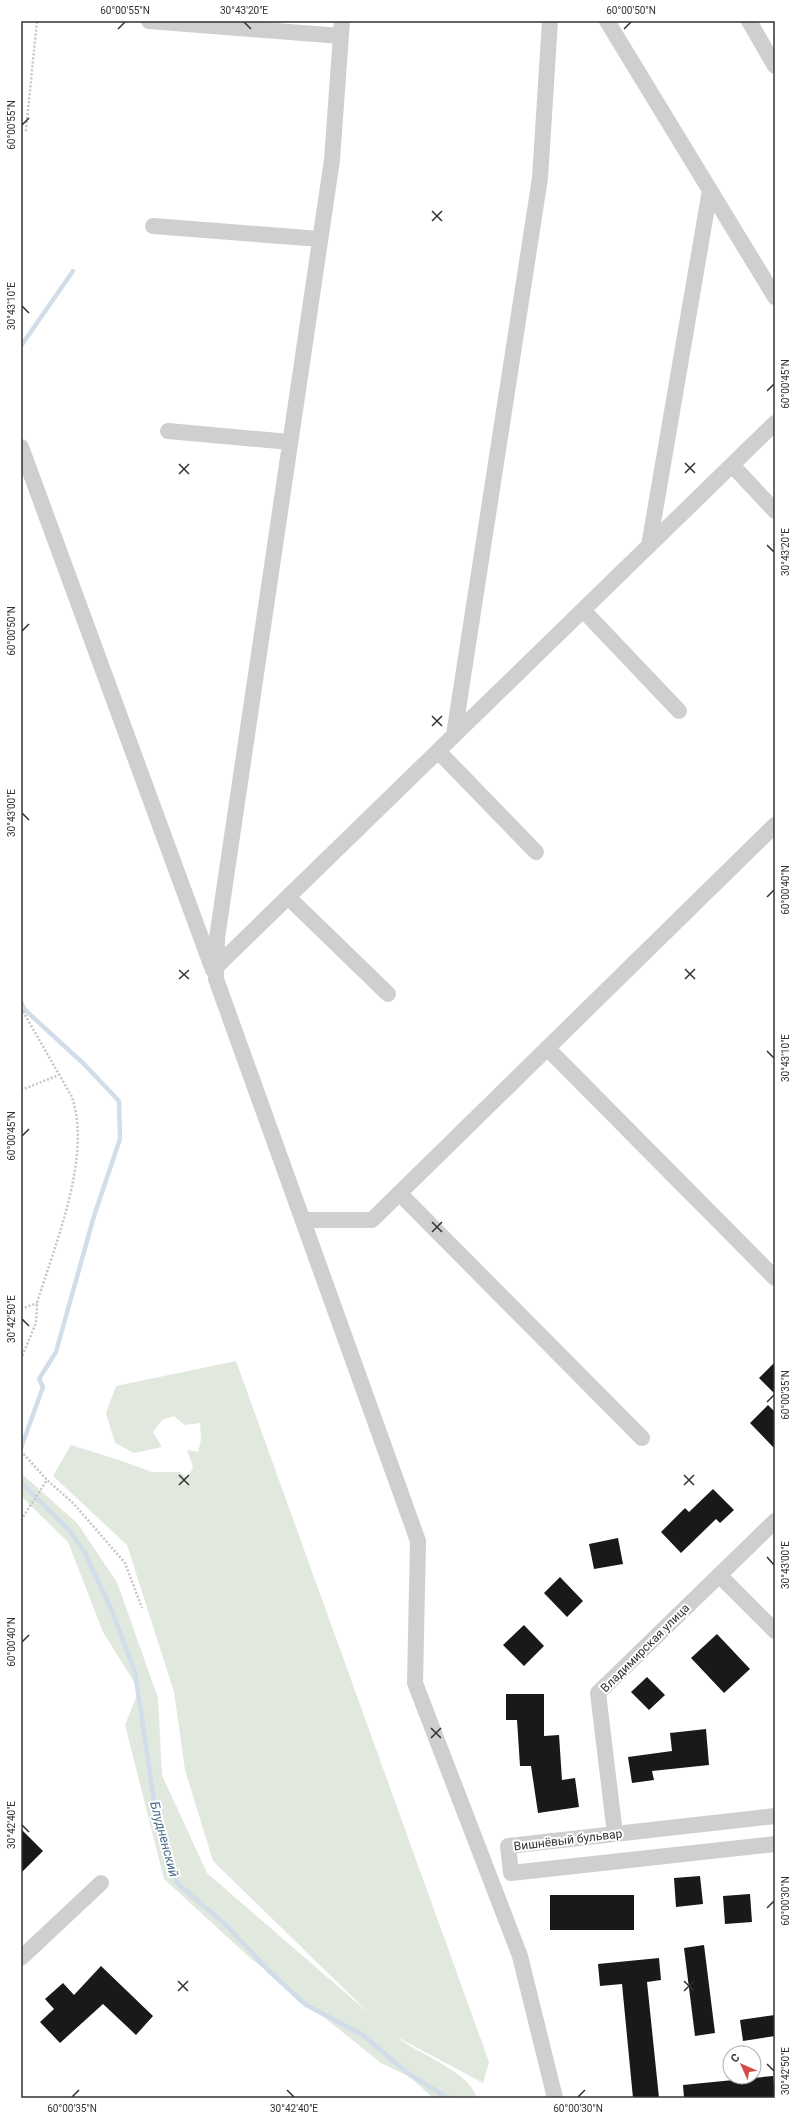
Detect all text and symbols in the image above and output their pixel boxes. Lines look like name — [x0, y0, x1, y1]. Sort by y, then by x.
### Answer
text: 60°00'55"N — [100, 5, 150, 16]
text: 30°43'20"E — [220, 5, 268, 16]
text: 60°00'50"N — [606, 5, 656, 16]
text: 60°00'55"N — [6, 100, 17, 150]
text: 30°43'10"E — [6, 282, 17, 330]
text: 60°00'45"N — [780, 359, 791, 409]
text: 30°43'20"E — [780, 528, 791, 576]
text: 60°00'50"N — [6, 606, 17, 656]
text: 30°43'00"E — [6, 789, 17, 837]
text: 60°00'40"N — [780, 865, 791, 915]
text: 30°43'10"E — [780, 1034, 791, 1082]
text: 60°00'45"N — [6, 1111, 17, 1161]
text: 30°42'50"E — [6, 1295, 17, 1343]
text: 60°00'35"N — [780, 1370, 791, 1420]
text: 30°43'00"E — [780, 1541, 791, 1589]
street label: Владимирская улица — [598, 1601, 692, 1695]
text: 60°00'40"N — [6, 1617, 17, 1667]
water label: Блудненский — [147, 1800, 182, 1879]
text: 30°42'40"E — [6, 1801, 17, 1849]
street label: Вишнёвый бульвар — [513, 1826, 623, 1854]
text: 60°00'30"N — [780, 1876, 791, 1926]
north arrow — [722, 2045, 762, 2085]
text: 30°42'50"E — [780, 2047, 791, 2095]
text: С — [728, 2051, 742, 2065]
text: 60°00'35"N — [47, 2103, 97, 2114]
text: 30°42'40"E — [270, 2103, 318, 2114]
text: 60°00'30"N — [553, 2103, 603, 2114]

